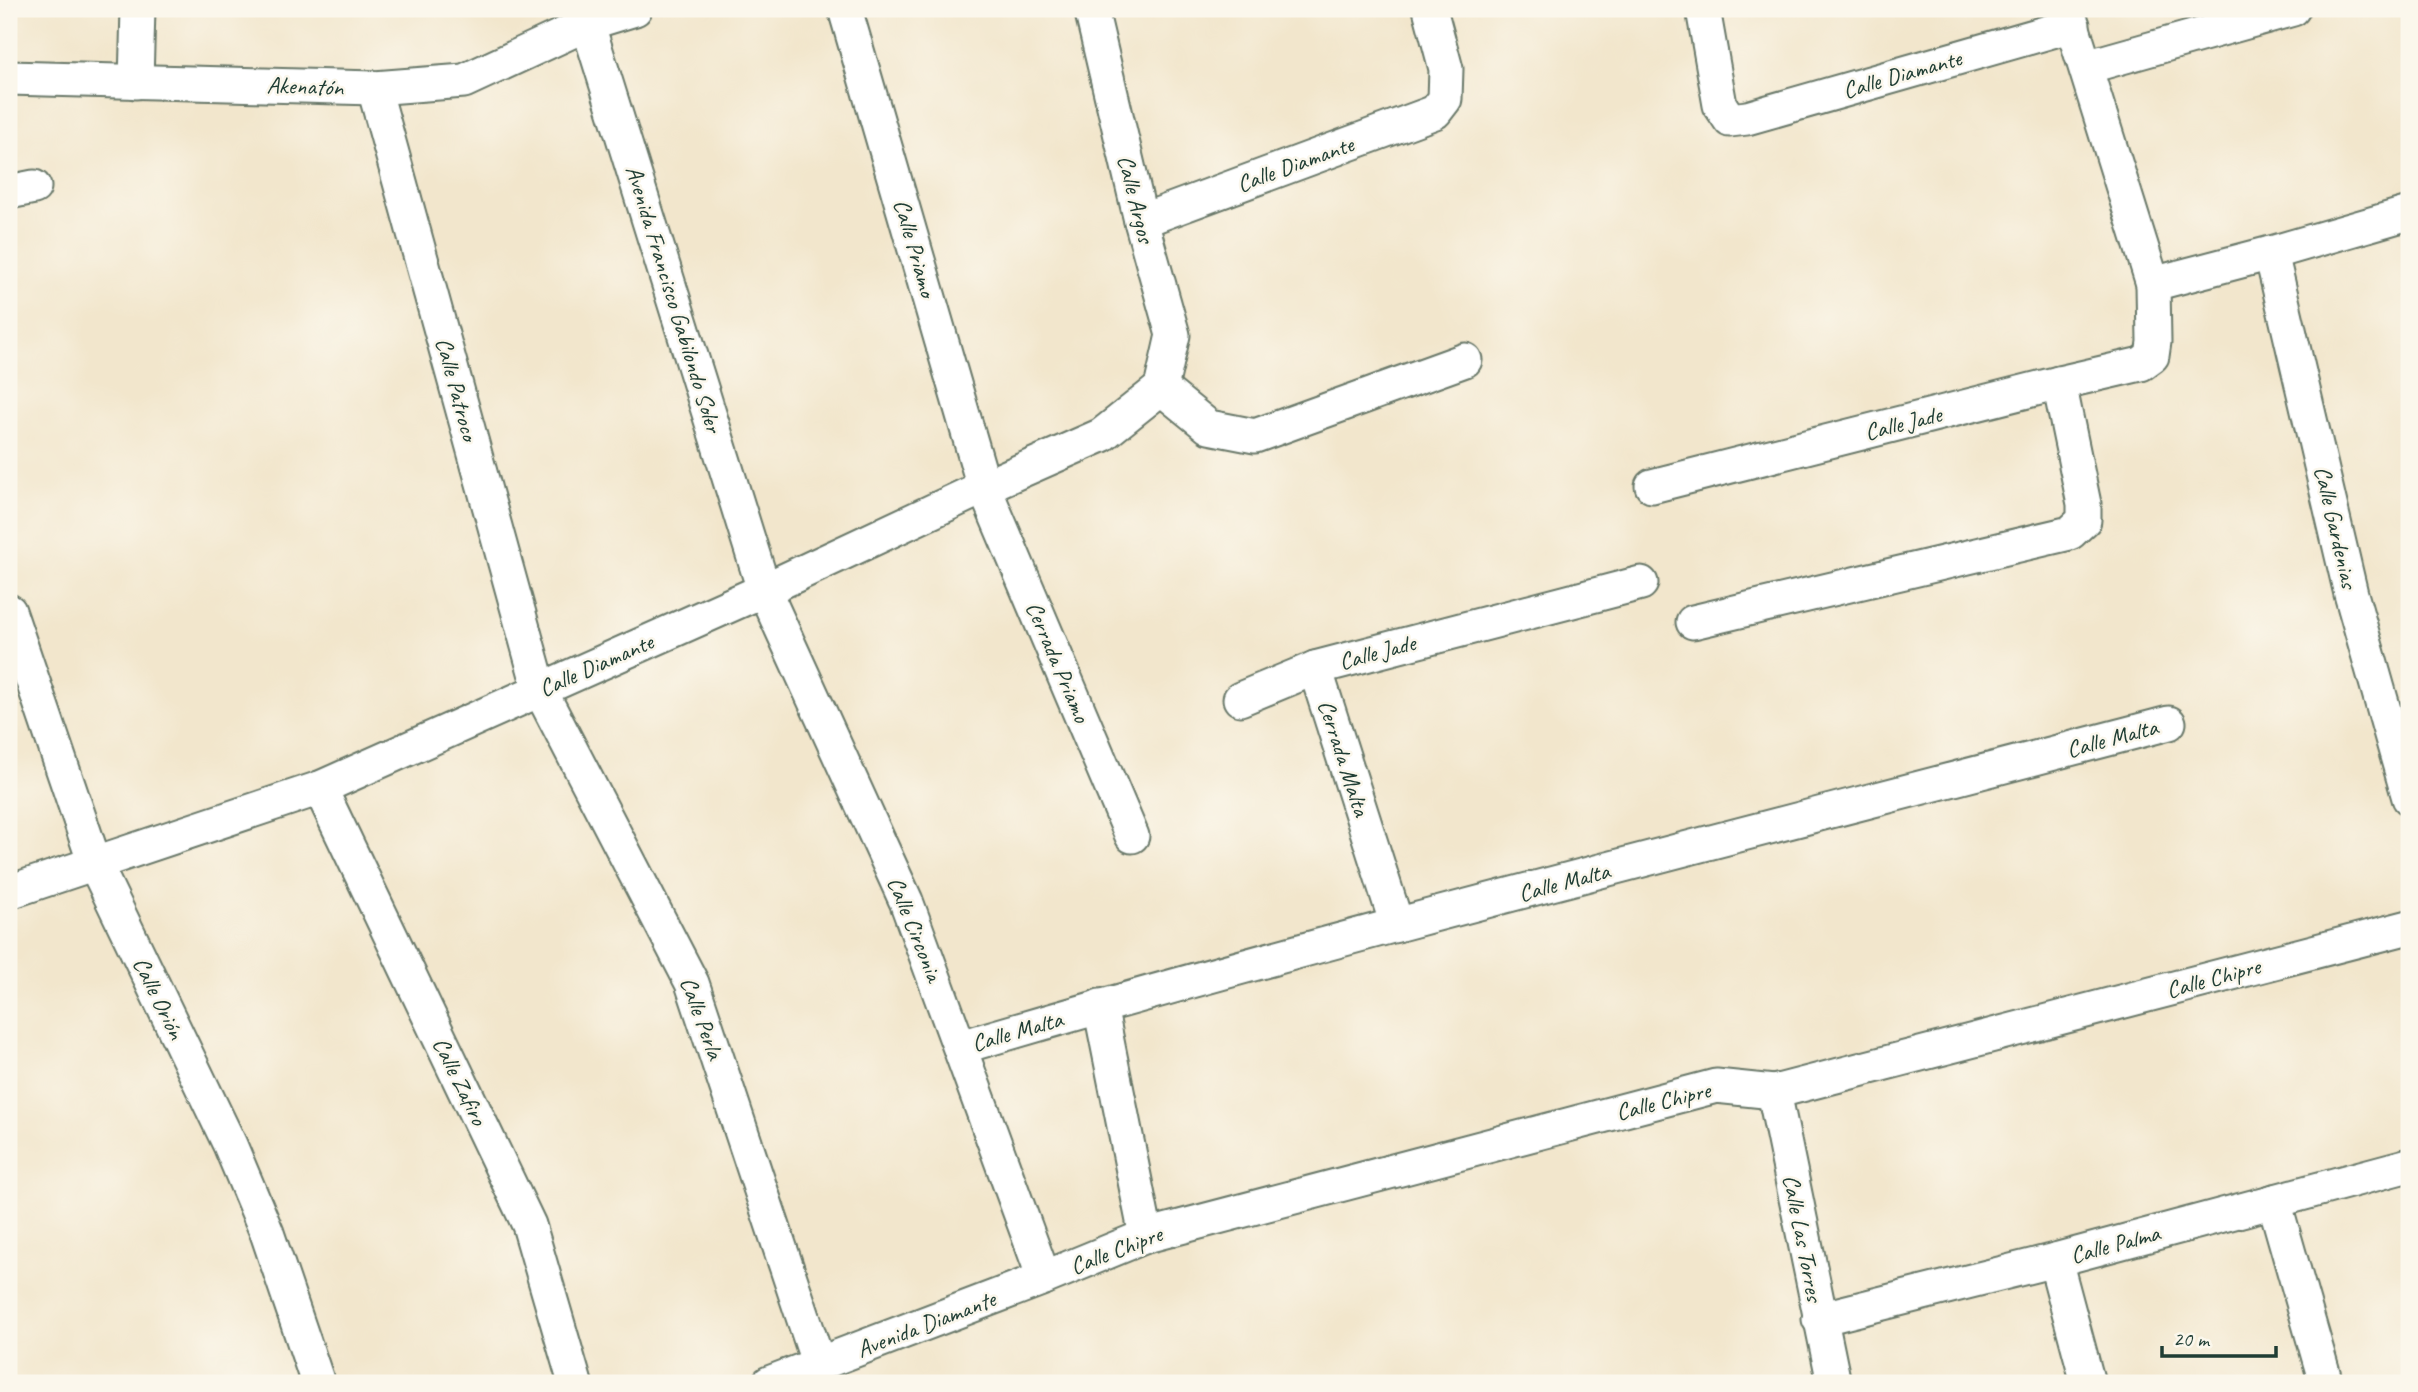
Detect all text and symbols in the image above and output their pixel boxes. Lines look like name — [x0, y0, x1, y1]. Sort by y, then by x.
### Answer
street label: Calle Diamante — [1839, 42, 1967, 105]
street label: Akenatón — [266, 70, 345, 102]
street label: Calle Diamante — [1233, 128, 1360, 199]
street label: Calle Argos — [1111, 152, 1162, 248]
street label: Avenida Francisco Gabilondo Soler — [619, 162, 730, 438]
street label: Calle Priamo — [887, 196, 944, 303]
street label: Calle Patroco — [429, 334, 486, 446]
street label: Calle Jade — [1862, 398, 1947, 447]
street label: Calle Gardenias — [2307, 463, 2365, 593]
street label: Cerrada Priamo — [1019, 597, 1097, 728]
street label: Calle Diamante — [534, 626, 660, 704]
street label: Calle Jade — [1335, 627, 1421, 677]
street label: Cerrada Malta — [1311, 696, 1377, 821]
street label: Calle Malta — [2063, 711, 2162, 765]
street label: Calle Malta — [1515, 855, 1614, 909]
street label: Calle Circonia — [880, 872, 950, 988]
street label: Calle Chipre — [2163, 951, 2265, 1005]
street label: Calle Orión — [126, 952, 192, 1045]
street label: Calle Perla — [673, 973, 731, 1065]
street label: Calle Malta — [968, 1003, 1067, 1058]
street label: Calle Zafiro — [426, 1032, 495, 1131]
street label: Calle Chipre — [1613, 1074, 1715, 1127]
street label: Calle Las Torres — [1776, 1172, 1830, 1306]
street label: Calle Palma — [2067, 1217, 2165, 1270]
street label: Calle Chipre — [1066, 1218, 1168, 1281]
street label: Avenida Diamante — [852, 1283, 1002, 1364]
scale bar — [2162, 1315, 2276, 1359]
text: 20 m — [2173, 1326, 2211, 1352]

